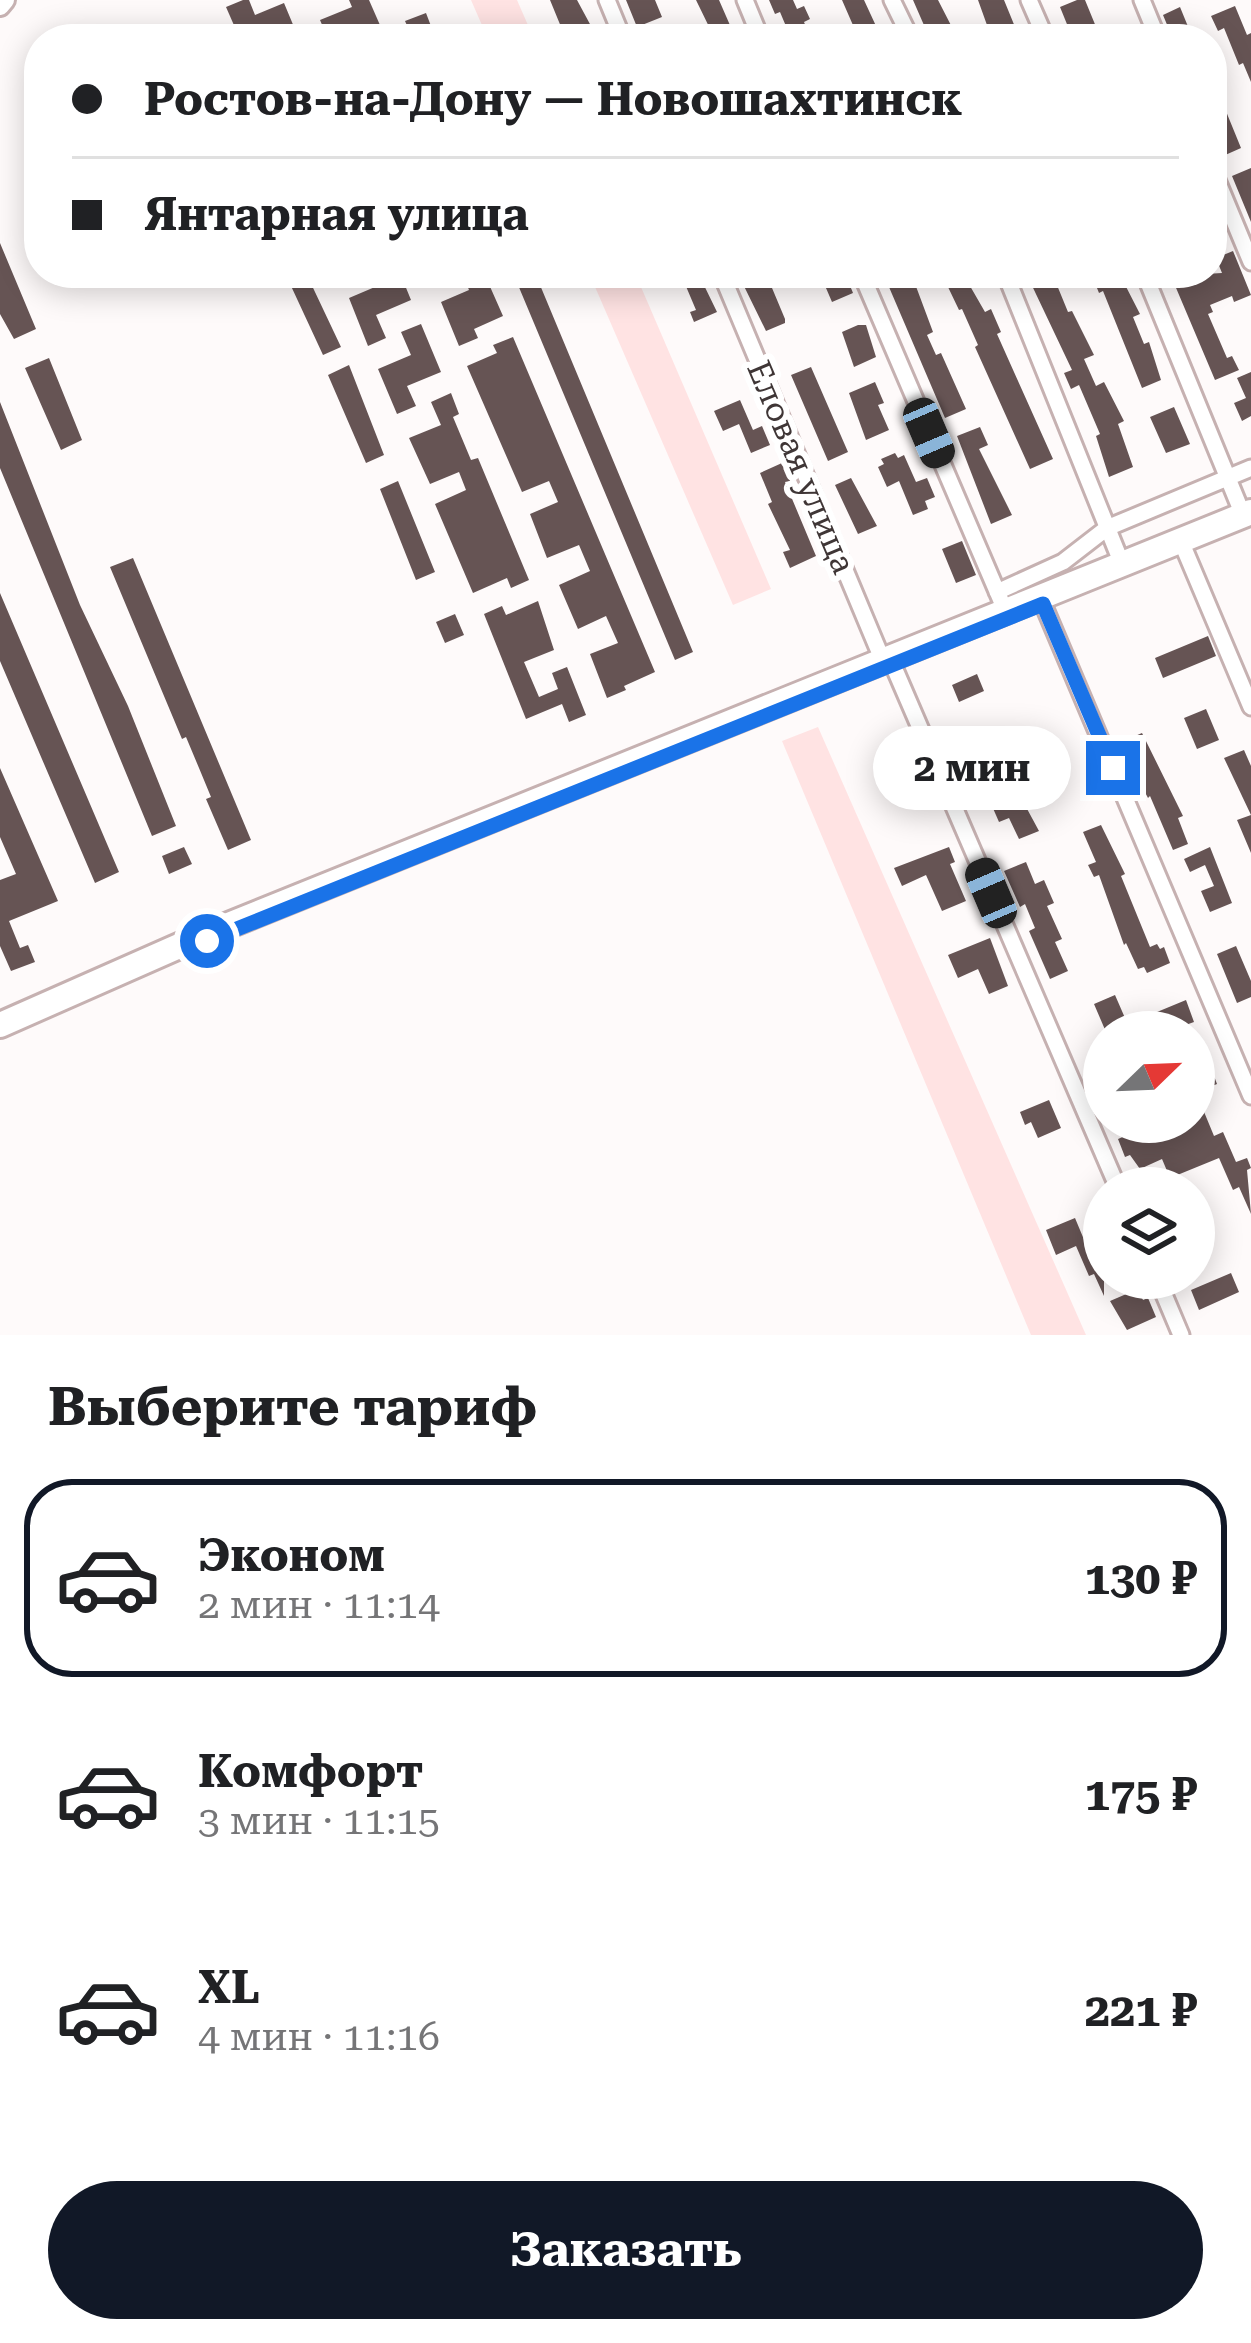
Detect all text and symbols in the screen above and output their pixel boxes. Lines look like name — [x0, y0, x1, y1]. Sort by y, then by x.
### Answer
text: Ростов-на-Дону — Новошахтинск — [144, 73, 962, 126]
text: Янтарная улица — [144, 188, 529, 241]
street label: Еловая улица — [739, 355, 864, 580]
car — [898, 393, 960, 473]
callout: 2 мин — [873, 726, 1071, 810]
route end — [1086, 741, 1140, 795]
text: 2 мин — [914, 745, 1030, 791]
car — [960, 853, 1022, 933]
route start — [180, 914, 234, 968]
north arrow — [1083, 1011, 1215, 1143]
map controls — [1083, 1011, 1215, 1299]
button: layers — [1083, 1167, 1215, 1299]
text: Выберите тариф — [48, 1375, 537, 1438]
icon: car — [54, 1524, 162, 1632]
text: Эконом — [198, 1529, 385, 1582]
text: 130 ₽ — [1085, 1552, 1197, 1605]
text: 2 мин · 11:14 — [198, 1582, 440, 1628]
icon: car — [54, 1740, 162, 1848]
text: Комфорт — [198, 1745, 423, 1798]
text: 175 ₽ — [1085, 1768, 1197, 1821]
text: 3 мин · 11:15 — [198, 1798, 440, 1844]
icon: car — [54, 1956, 162, 2064]
text: XL — [198, 1961, 260, 2014]
text: 221 ₽ — [1085, 1984, 1197, 2037]
text: 4 мин · 11:16 — [198, 2014, 440, 2060]
button: Заказать — [48, 2181, 1203, 2319]

